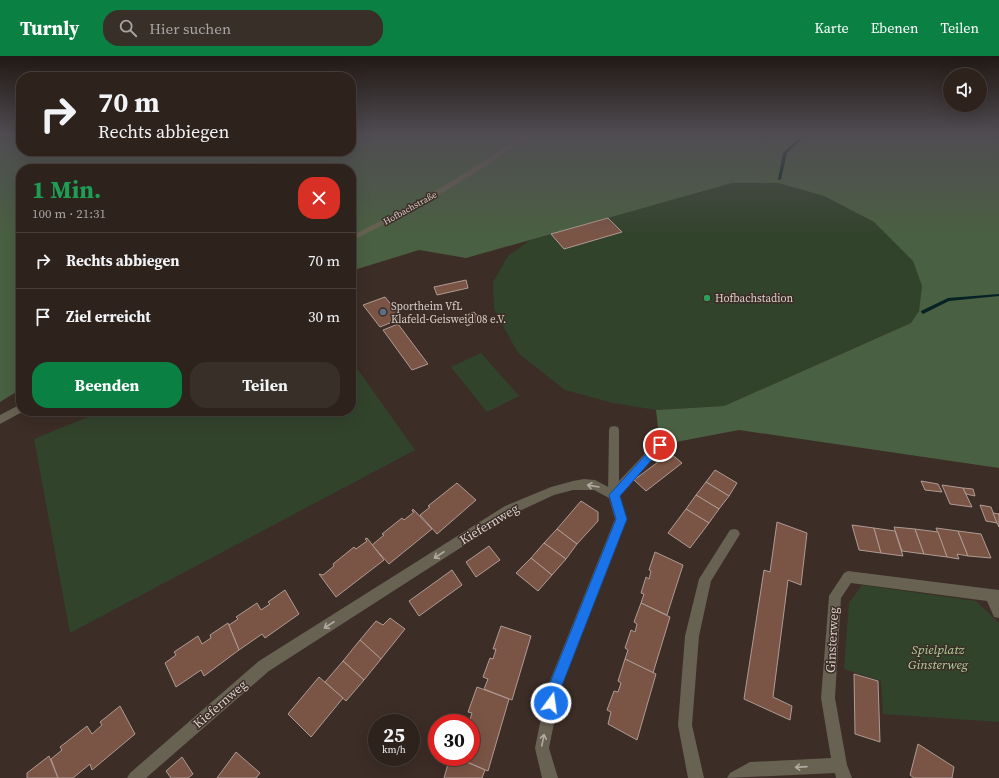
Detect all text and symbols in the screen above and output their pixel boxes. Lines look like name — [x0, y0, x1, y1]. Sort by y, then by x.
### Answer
search box — [103, 10, 383, 46]
text: Turnly — [20, 15, 79, 41]
icon: search — [117, 17, 139, 39]
text: Hier suchen — [149, 18, 231, 39]
text: Karte — [814, 18, 849, 38]
text: Ebenen — [871, 18, 918, 38]
text: Teilen — [940, 18, 979, 38]
map controls — [943, 68, 987, 112]
button: sound — [943, 68, 987, 112]
text: 70 m — [98, 83, 160, 121]
icon: right — [32, 88, 84, 140]
text: Rechts abbiegen — [98, 119, 229, 144]
text: 1 Min. — [32, 173, 101, 206]
button: close — [298, 177, 340, 219]
street label: Hofbachstraße — [381, 188, 439, 228]
text: 100 m · 21:31 — [32, 205, 106, 222]
icon: right — [32, 250, 54, 272]
text: Rechts abbiegen — [66, 250, 180, 271]
text: 70 m — [308, 250, 340, 271]
place label: Hofbachstadion — [715, 291, 794, 306]
marker: Hofbachstadion — [702, 293, 712, 303]
place label: Sportheim VfL Klafeld-Geisweid 08 e.V. — [391, 299, 506, 327]
icon: arrive — [32, 306, 54, 328]
text: Ziel erreicht — [66, 306, 151, 327]
text: 30 m — [308, 306, 340, 327]
marker: Sportheim VfL Klafeld-Geisweid 08 e.V. — [378, 307, 388, 317]
button: Beenden — [32, 362, 182, 408]
button: Teilen — [190, 362, 340, 408]
pin — [643, 428, 677, 462]
icon: arrive — [649, 434, 671, 456]
one-way arrow — [586, 482, 599, 490]
street label: Kiefernweg — [456, 500, 522, 548]
one-way arrow — [433, 551, 445, 559]
street label: Ginsterweg — [822, 606, 842, 673]
one-way arrow — [324, 620, 335, 629]
park label: Spielplatz Ginsterweg — [908, 641, 969, 673]
street label: Kiefernweg — [189, 676, 251, 732]
position arrow — [530, 682, 572, 724]
speed limit sign: 30 — [428, 714, 480, 766]
text: 25 — [383, 721, 405, 749]
one-way arrow — [540, 734, 548, 747]
text: km/h — [382, 743, 406, 756]
one-way arrow — [795, 764, 808, 771]

